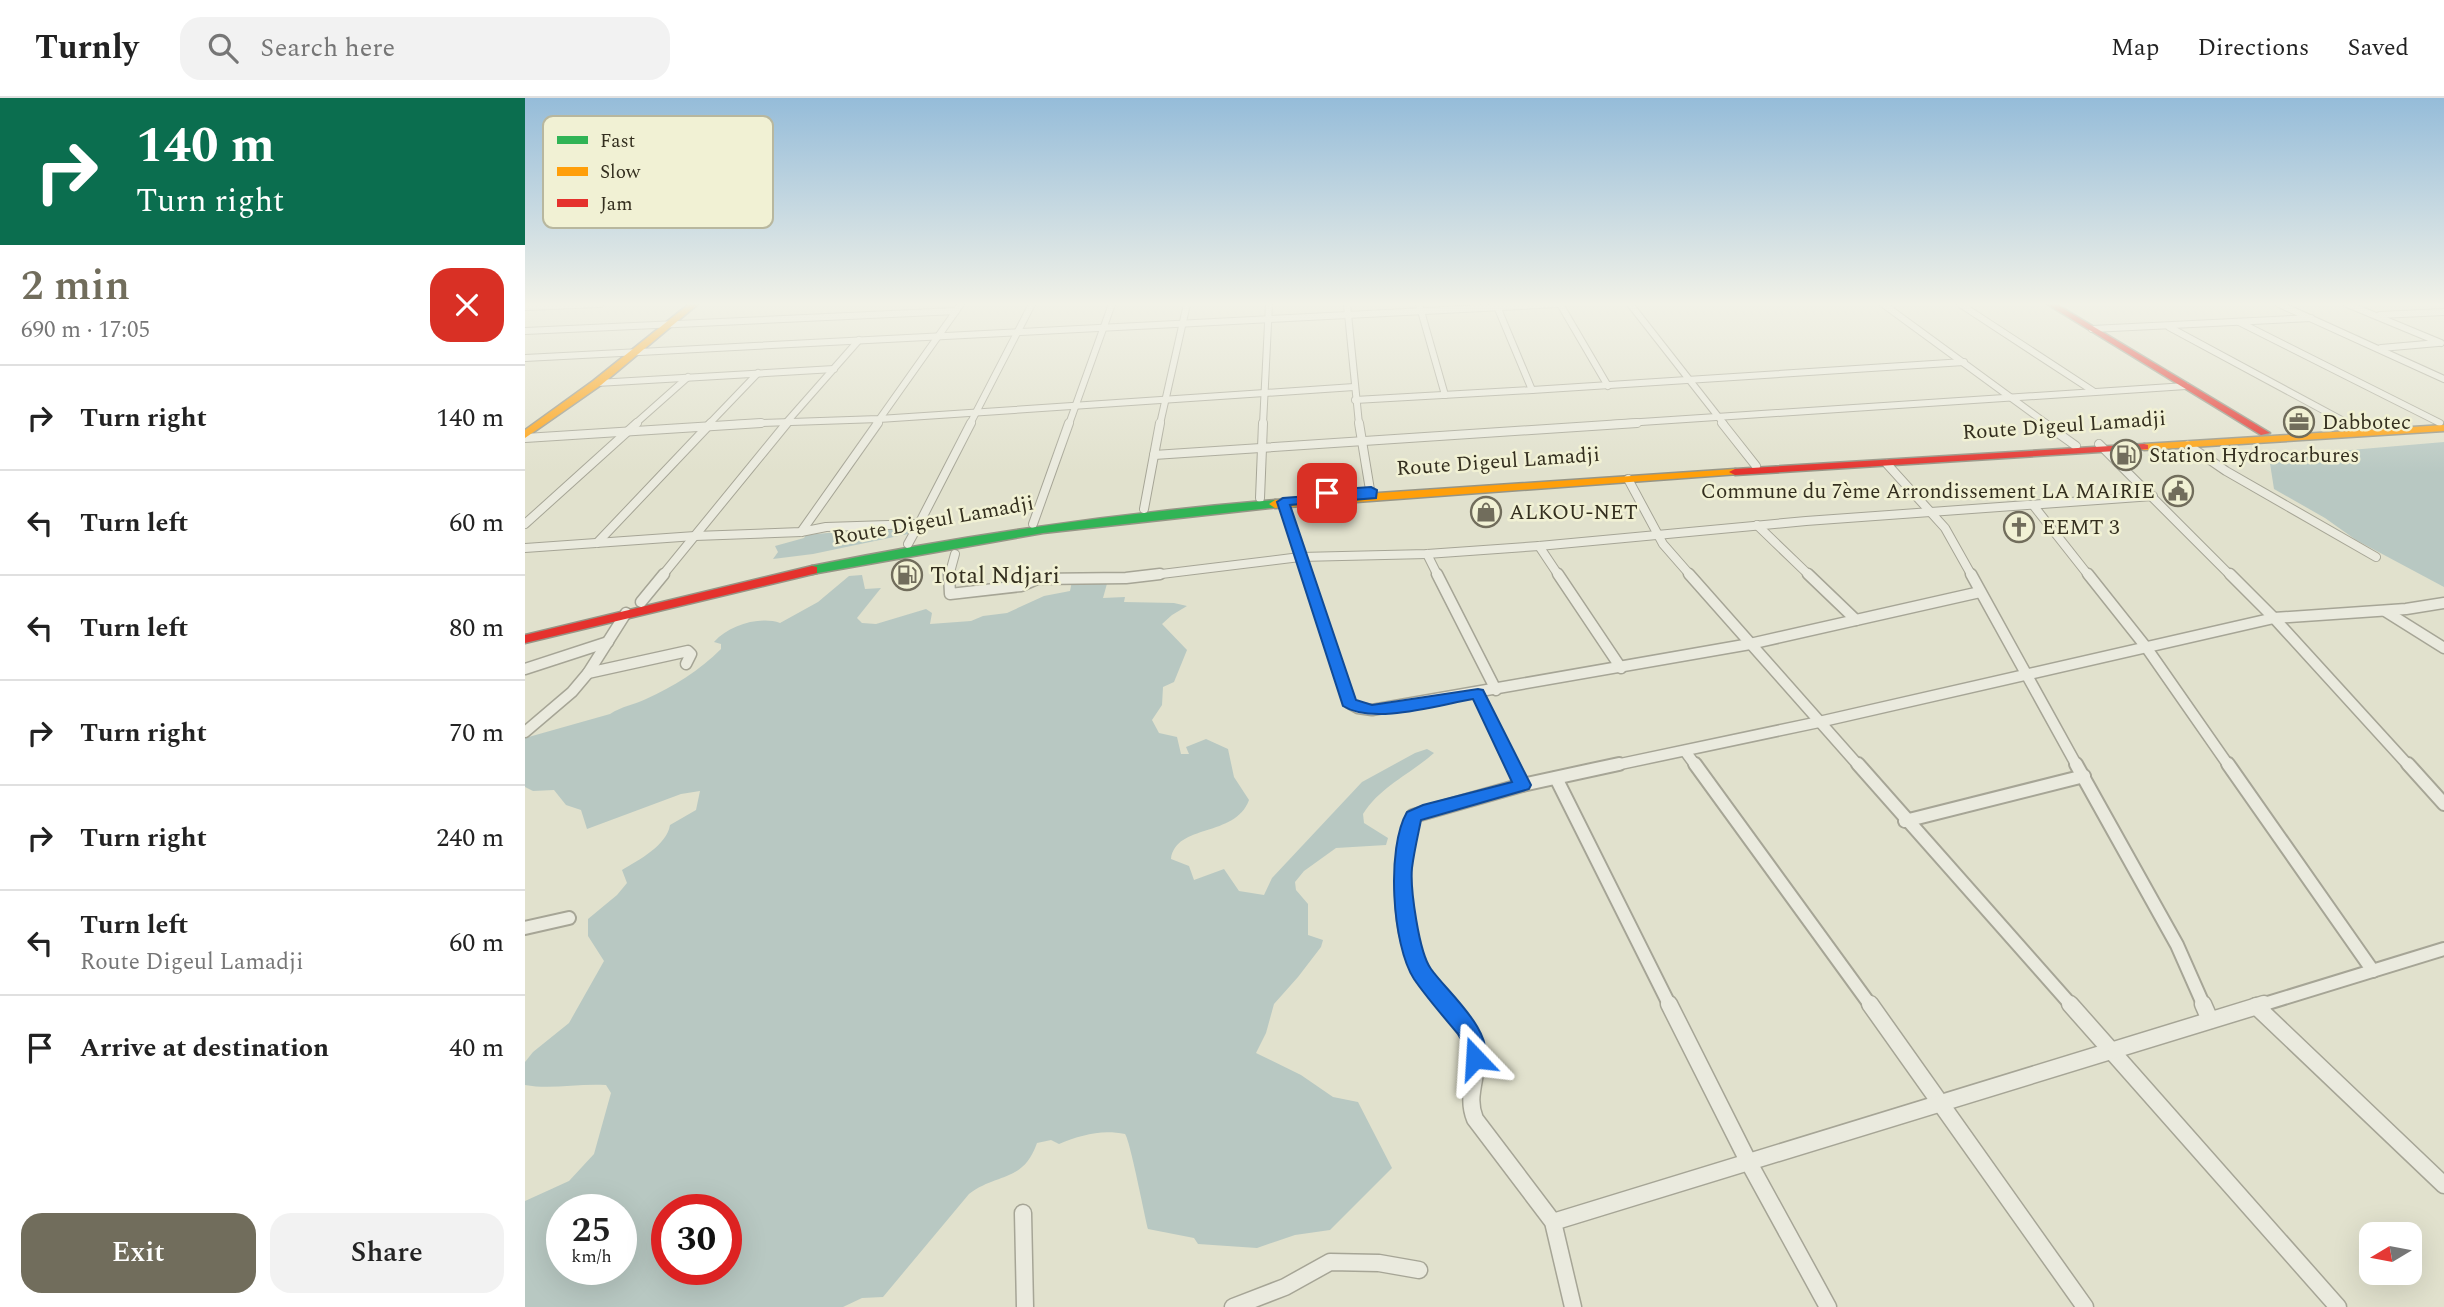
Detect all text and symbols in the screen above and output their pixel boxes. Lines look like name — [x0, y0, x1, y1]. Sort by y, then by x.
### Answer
search box — [180, 17, 670, 80]
text: Turnly — [35, 23, 138, 73]
text: Search here — [260, 28, 395, 68]
icon: search — [204, 29, 242, 67]
text: Map — [2111, 30, 2159, 66]
text: Directions — [2197, 30, 2309, 66]
text: Saved — [2347, 30, 2409, 66]
text: 140 m — [136, 109, 275, 184]
legend — [543, 116, 773, 228]
icon: right — [21, 126, 112, 217]
text: Fast — [600, 127, 636, 156]
text: Slow — [600, 158, 641, 187]
text: Turn right — [136, 177, 284, 226]
text: Jam — [600, 190, 632, 219]
text: 2 min — [21, 255, 130, 318]
button: close — [430, 268, 504, 342]
text: 690 m · 17:05 — [21, 313, 150, 348]
text: Turn right — [80, 398, 207, 438]
text: 140 m — [436, 398, 504, 438]
icon: right — [21, 399, 59, 437]
street label: Route Digeul Lamadji — [1961, 403, 2167, 449]
office icon: Dabbotec — [2282, 405, 2316, 439]
place label: Dabbotec — [2322, 407, 2411, 439]
fuel station icon: Station Hydrocarbures — [2109, 438, 2143, 472]
street label: Route Digeul Lamadji — [1395, 439, 1601, 485]
place label: Station Hydrocarbures — [2149, 440, 2359, 472]
pin — [1297, 463, 1357, 523]
icon: arrive — [1308, 474, 1346, 512]
public building icon: Commune du 7ème Arrondissement LA MAIRIE — [2161, 474, 2195, 508]
place label: Commune du 7ème Arrondissement LA MAIRIE — [1701, 476, 2155, 508]
street label: Route Digeul Lamadji — [830, 488, 1036, 554]
shop icon: ALKOU-NET — [1469, 495, 1503, 529]
place label: ALKOU-NET — [1509, 497, 1638, 529]
text: Turn left — [80, 503, 188, 543]
text: 60 m — [449, 503, 504, 543]
icon: left — [21, 504, 59, 542]
church icon: EEMT 3 — [2002, 510, 2036, 544]
place label: EEMT 3 — [2042, 512, 2120, 544]
fuel station icon: Total Ndjari — [890, 558, 924, 592]
place label: Total Ndjari — [930, 558, 1060, 594]
text: Turn left — [80, 608, 188, 648]
text: 80 m — [449, 608, 504, 648]
icon: left — [21, 609, 59, 647]
text: Turn right — [80, 713, 207, 753]
text: 70 m — [449, 713, 504, 753]
icon: right — [21, 714, 59, 752]
text: Turn right — [80, 818, 207, 858]
text: 240 m — [436, 818, 504, 858]
icon: right — [21, 819, 59, 857]
text: Turn left — [80, 905, 188, 945]
text: 60 m — [449, 923, 504, 963]
icon: left — [21, 924, 59, 962]
text: Route Digeul Lamadji — [80, 945, 303, 980]
position arrow — [1438, 1021, 1512, 1095]
text: Arrive at destination — [80, 1028, 329, 1068]
text: 40 m — [449, 1028, 504, 1068]
icon: arrive — [21, 1029, 59, 1067]
speed limit sign: 30 — [651, 1194, 742, 1285]
text: 25 — [572, 1204, 611, 1257]
button: Exit — [21, 1213, 256, 1293]
button: Share — [270, 1213, 504, 1293]
north arrow — [2359, 1222, 2422, 1284]
map controls — [2359, 1222, 2422, 1285]
text: km/h — [571, 1243, 612, 1270]

